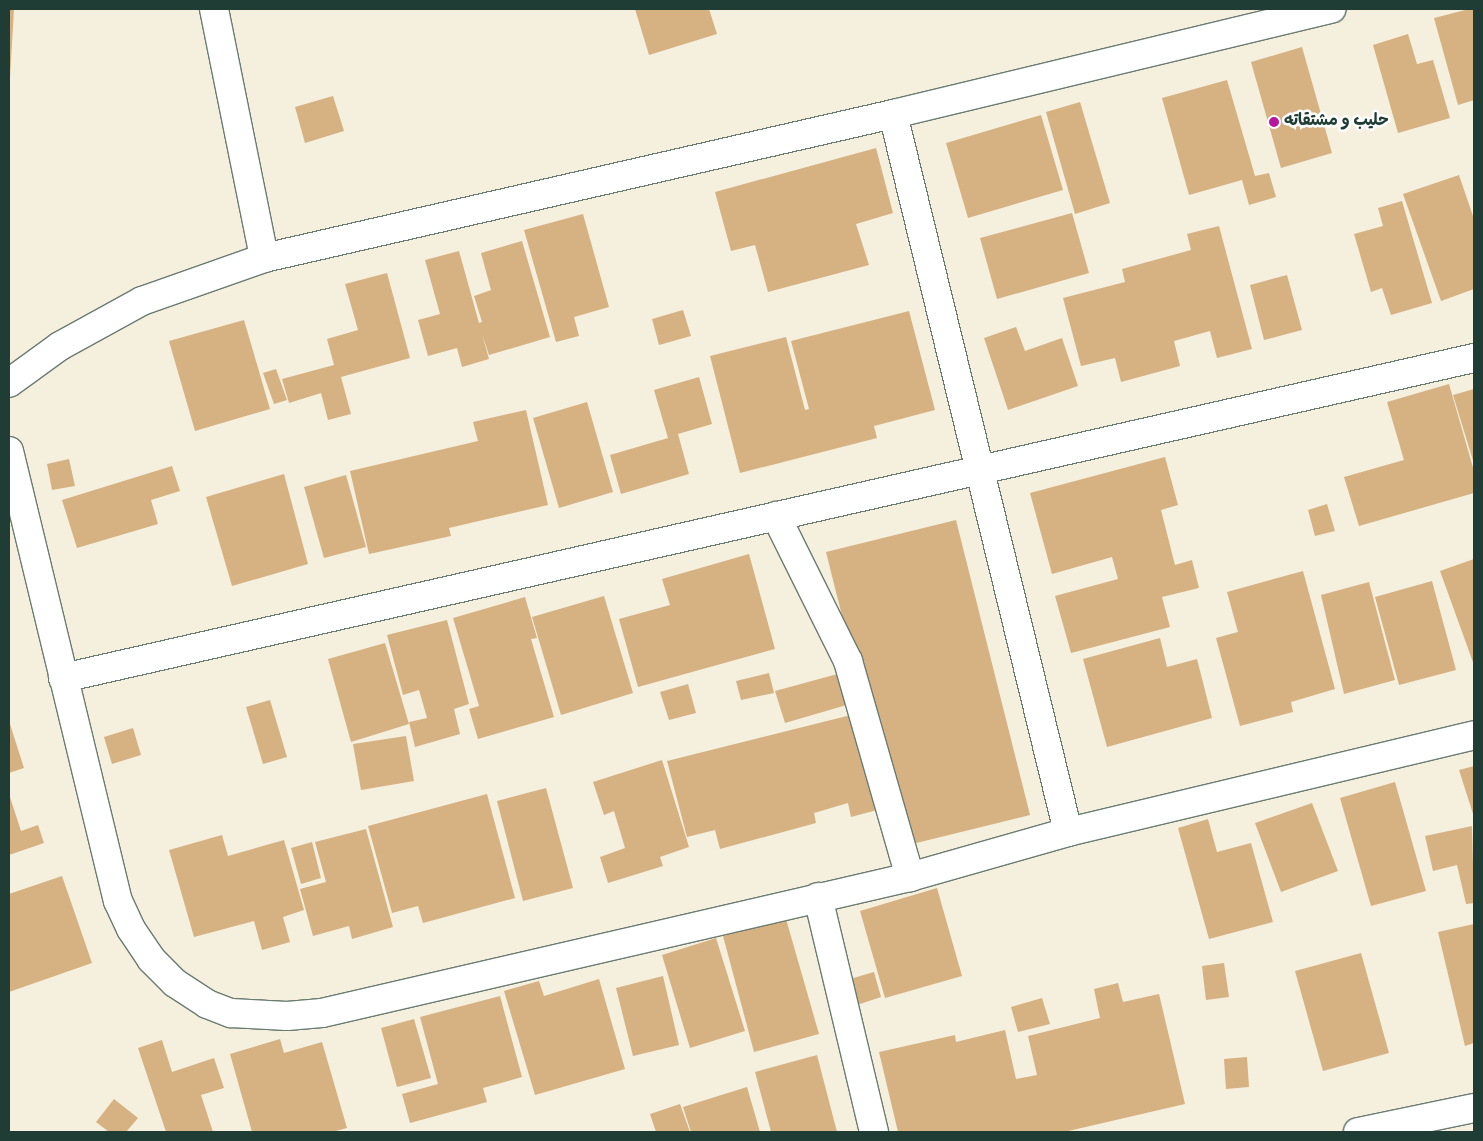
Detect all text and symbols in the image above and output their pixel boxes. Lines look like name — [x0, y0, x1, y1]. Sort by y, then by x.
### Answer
place label: حليب و مشتقاته — [1284, 112, 1389, 132]
marker: حليب و مشتقاته — [1268, 116, 1280, 128]

